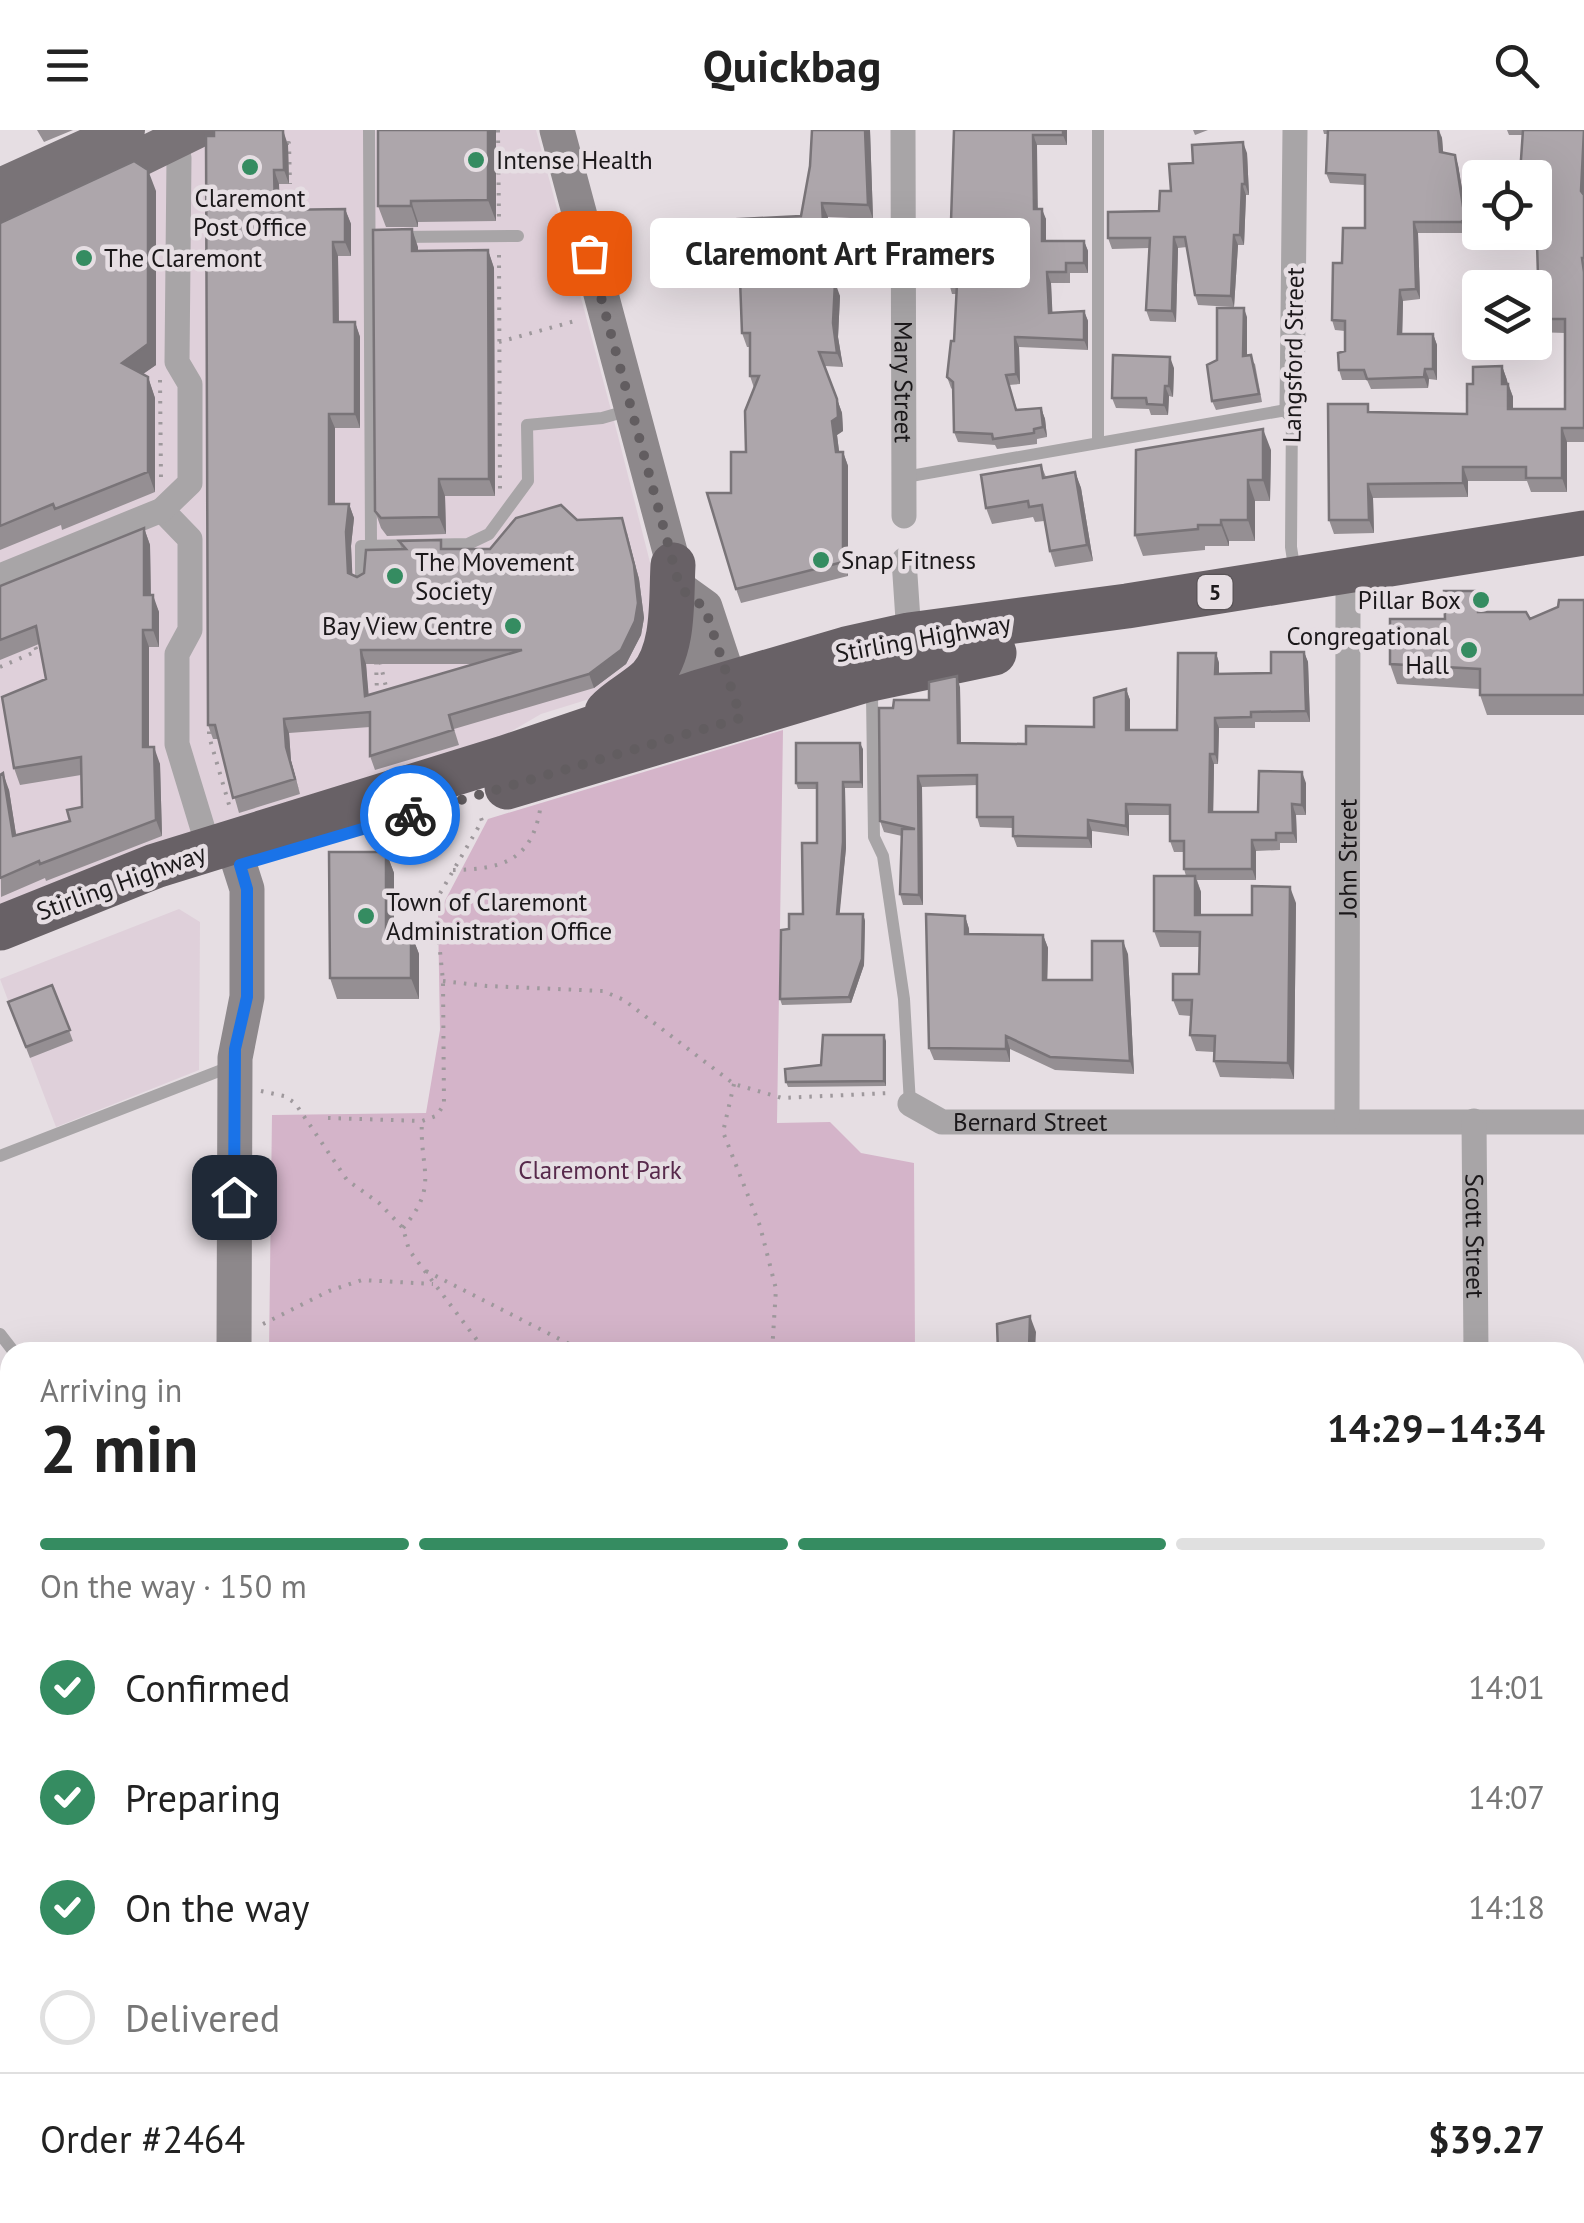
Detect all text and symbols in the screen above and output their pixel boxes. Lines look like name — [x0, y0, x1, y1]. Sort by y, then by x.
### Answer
text: Quickbag — [703, 36, 881, 94]
icon: menu — [40, 38, 95, 93]
icon: search — [1489, 38, 1544, 93]
place label: Intense Health — [496, 144, 653, 176]
marker: Intense Health — [465, 149, 487, 171]
marker: Claremont Post Office — [239, 156, 261, 178]
map controls — [1462, 160, 1552, 360]
button: locate — [1462, 160, 1552, 250]
place label: Claremont Post Office — [193, 182, 307, 243]
pin — [547, 211, 632, 296]
callout: Claremont Art Framers — [649, 218, 1029, 288]
icon: bag — [562, 226, 617, 281]
text: Claremont Art Framers — [685, 232, 995, 274]
place label: The Claremont — [104, 242, 262, 274]
marker: The Claremont — [73, 247, 95, 269]
street label: Langsford Street — [1275, 266, 1311, 443]
button: layers — [1462, 270, 1552, 360]
street label: Mary Street — [887, 321, 920, 444]
place label: Snap Fitness — [841, 544, 976, 576]
place label: The Movement Society — [415, 546, 575, 607]
marker: Snap Fitness — [810, 549, 832, 571]
marker: The Movement Society — [384, 565, 406, 587]
road number: 5 — [1198, 575, 1232, 609]
place label: Pillar Box — [1358, 584, 1461, 616]
marker: Pillar Box — [1470, 589, 1492, 611]
street label: Stirling Highway — [833, 607, 1014, 669]
place label: Bay View Centre — [322, 610, 493, 642]
marker: Bay View Centre — [502, 615, 524, 637]
place label: Congregational Hall — [1286, 620, 1450, 681]
marker: Congregational Hall — [1458, 639, 1480, 661]
courier — [360, 765, 460, 865]
icon: bike — [383, 788, 438, 843]
street label: John Street — [1331, 798, 1364, 918]
street label: Stirling Highway — [32, 836, 210, 927]
place label: Town of Claremont Administration Office — [386, 886, 612, 947]
marker: Town of Claremont Administration Office — [355, 905, 377, 927]
street label: Bernard Street — [953, 1106, 1108, 1138]
park label: Claremont Park — [518, 1154, 682, 1186]
pin — [192, 1155, 277, 1240]
icon: home — [207, 1170, 262, 1225]
street label: Scott Street — [1458, 1173, 1492, 1299]
text: Arriving in — [40, 1369, 182, 1411]
text: 14:29–14:34 — [1327, 1403, 1545, 1452]
text: 2 min — [40, 1406, 199, 1490]
text: On the way · 150 m — [40, 1565, 307, 1607]
icon: check — [40, 1660, 95, 1715]
text: Confirmed — [125, 1663, 291, 1712]
text: 14:01 — [1468, 1666, 1545, 1708]
icon: check — [40, 1770, 95, 1825]
text: Preparing — [125, 1773, 281, 1822]
text: 14:07 — [1468, 1776, 1545, 1818]
icon: check — [40, 1880, 95, 1935]
text: On the way — [125, 1883, 310, 1932]
text: 14:18 — [1468, 1886, 1545, 1928]
text: Delivered — [125, 1993, 280, 2042]
text: Order #2464 — [40, 2114, 245, 2163]
text: $39.27 — [1428, 2114, 1545, 2163]

